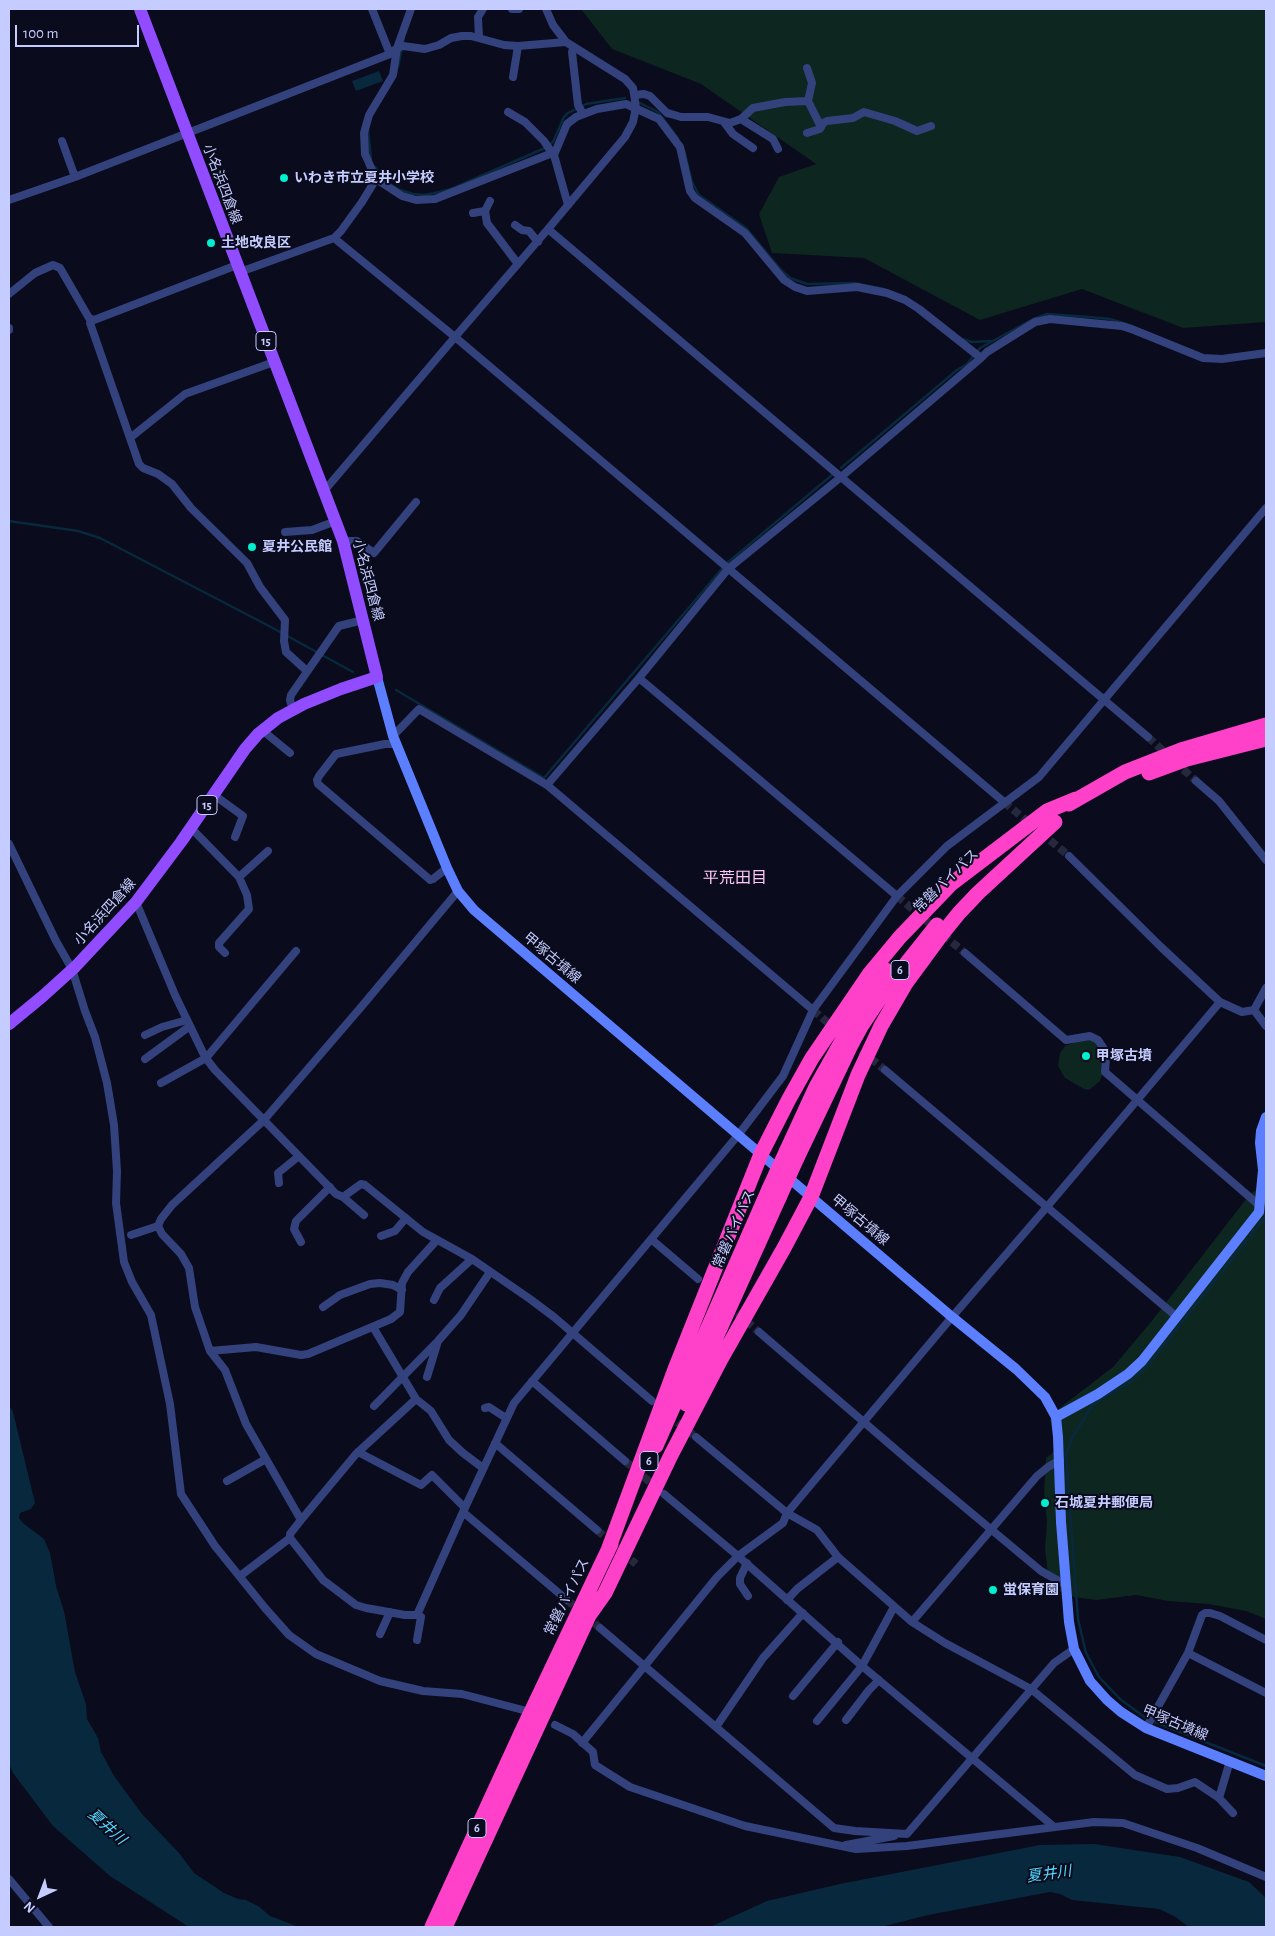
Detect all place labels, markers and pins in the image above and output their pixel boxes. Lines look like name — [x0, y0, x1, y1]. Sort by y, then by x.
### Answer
place label: いわき市立夏井小学校 — [294, 170, 434, 186]
marker: いわき市立夏井小学校 — [278, 172, 290, 184]
place label: 土地改良区 — [221, 235, 291, 251]
marker: 土地改良区 — [205, 237, 217, 249]
place label: 夏井公民館 — [262, 539, 332, 555]
marker: 夏井公民館 — [246, 541, 258, 553]
place label: 甲塚古墳 — [1096, 1048, 1152, 1064]
marker: 甲塚古墳 — [1080, 1050, 1092, 1062]
place label: 石城夏井郵便局 — [1055, 1495, 1153, 1511]
marker: 石城夏井郵便局 — [1039, 1497, 1051, 1509]
place label: 蛍保育園 — [1003, 1582, 1059, 1598]
marker: 蛍保育園 — [987, 1584, 999, 1596]

